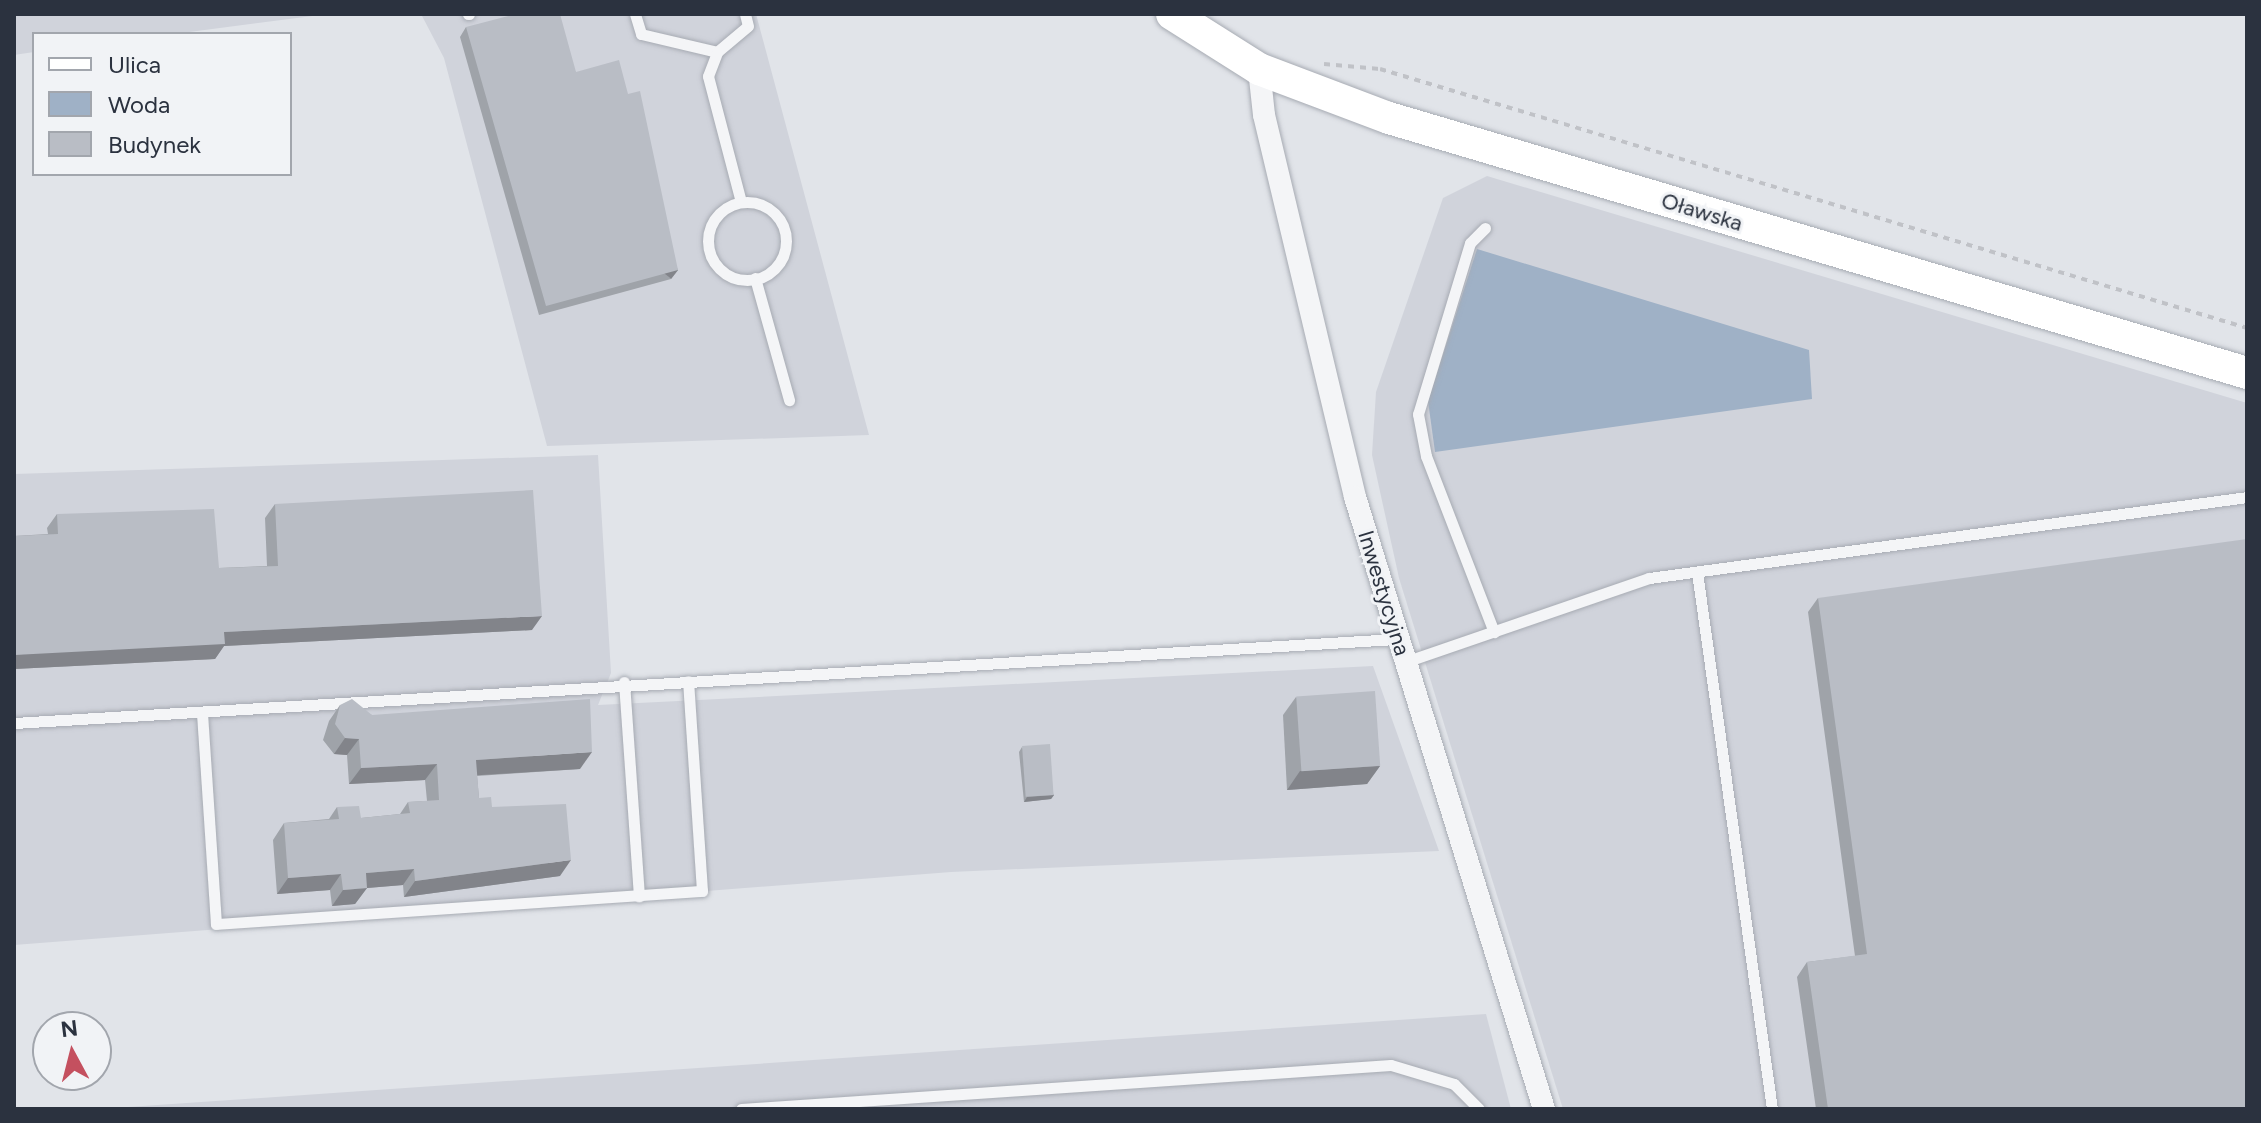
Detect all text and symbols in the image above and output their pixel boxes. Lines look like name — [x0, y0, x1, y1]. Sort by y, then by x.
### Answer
legend — [32, 32, 292, 176]
text: Ulica — [108, 50, 161, 79]
text: Woda — [108, 90, 170, 119]
text: Budynek — [108, 130, 201, 159]
street label: Oławska — [1658, 187, 1746, 237]
street label: Inwestycyjna — [1352, 527, 1416, 659]
north arrow — [32, 1011, 112, 1091]
text: N — [59, 1014, 79, 1043]

